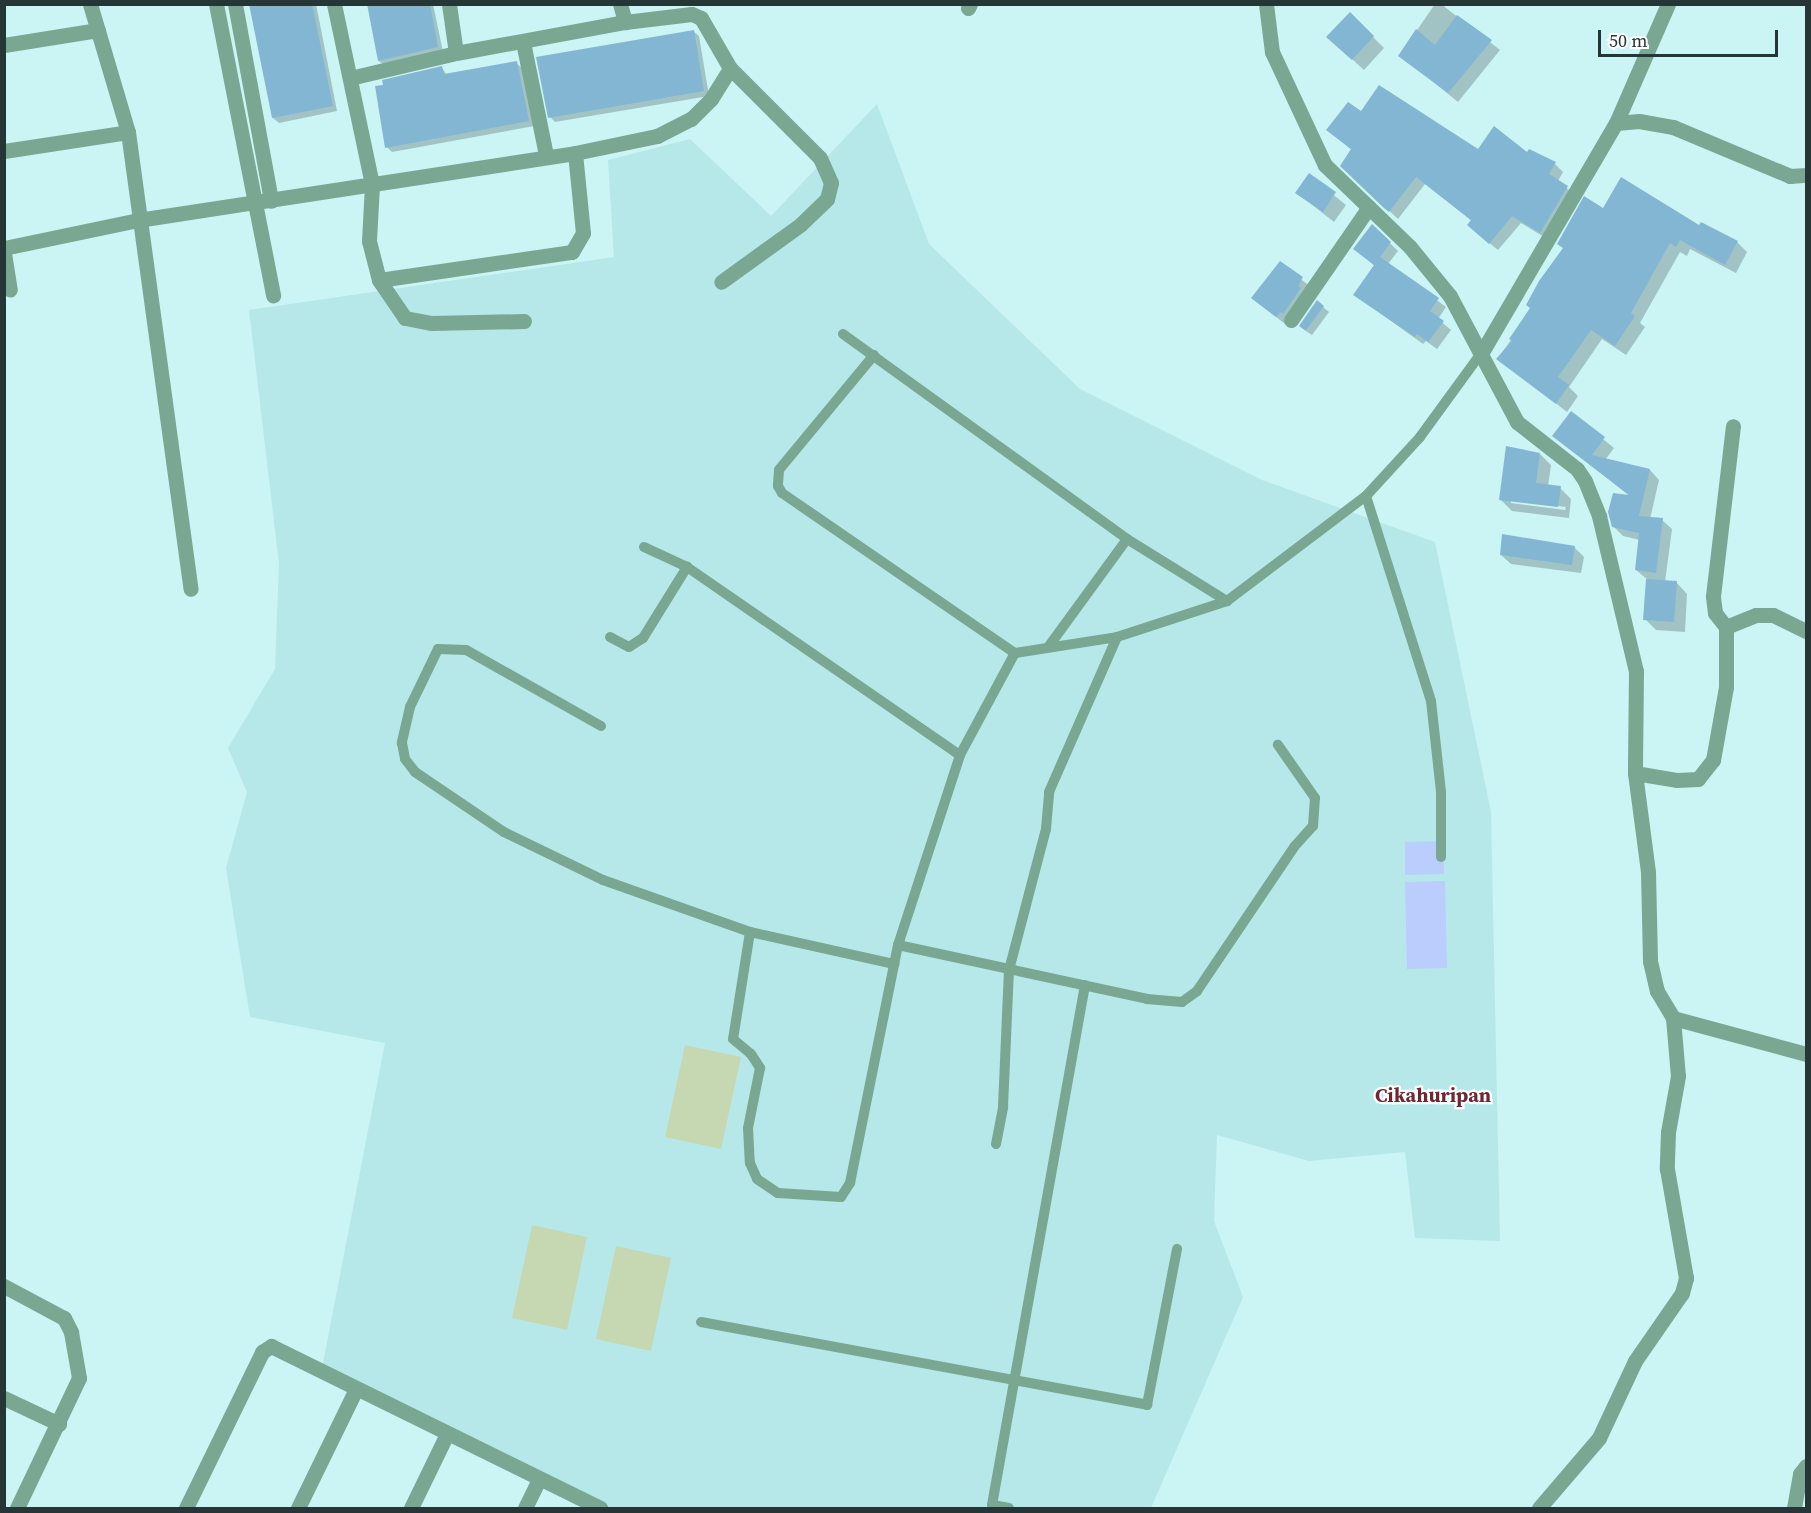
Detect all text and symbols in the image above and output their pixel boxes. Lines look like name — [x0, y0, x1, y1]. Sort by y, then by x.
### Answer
scale bar — [1601, 18, 1781, 56]
text: 50 m — [1609, 28, 1647, 53]
district label: Cikahuripan — [1375, 1083, 1491, 1107]

